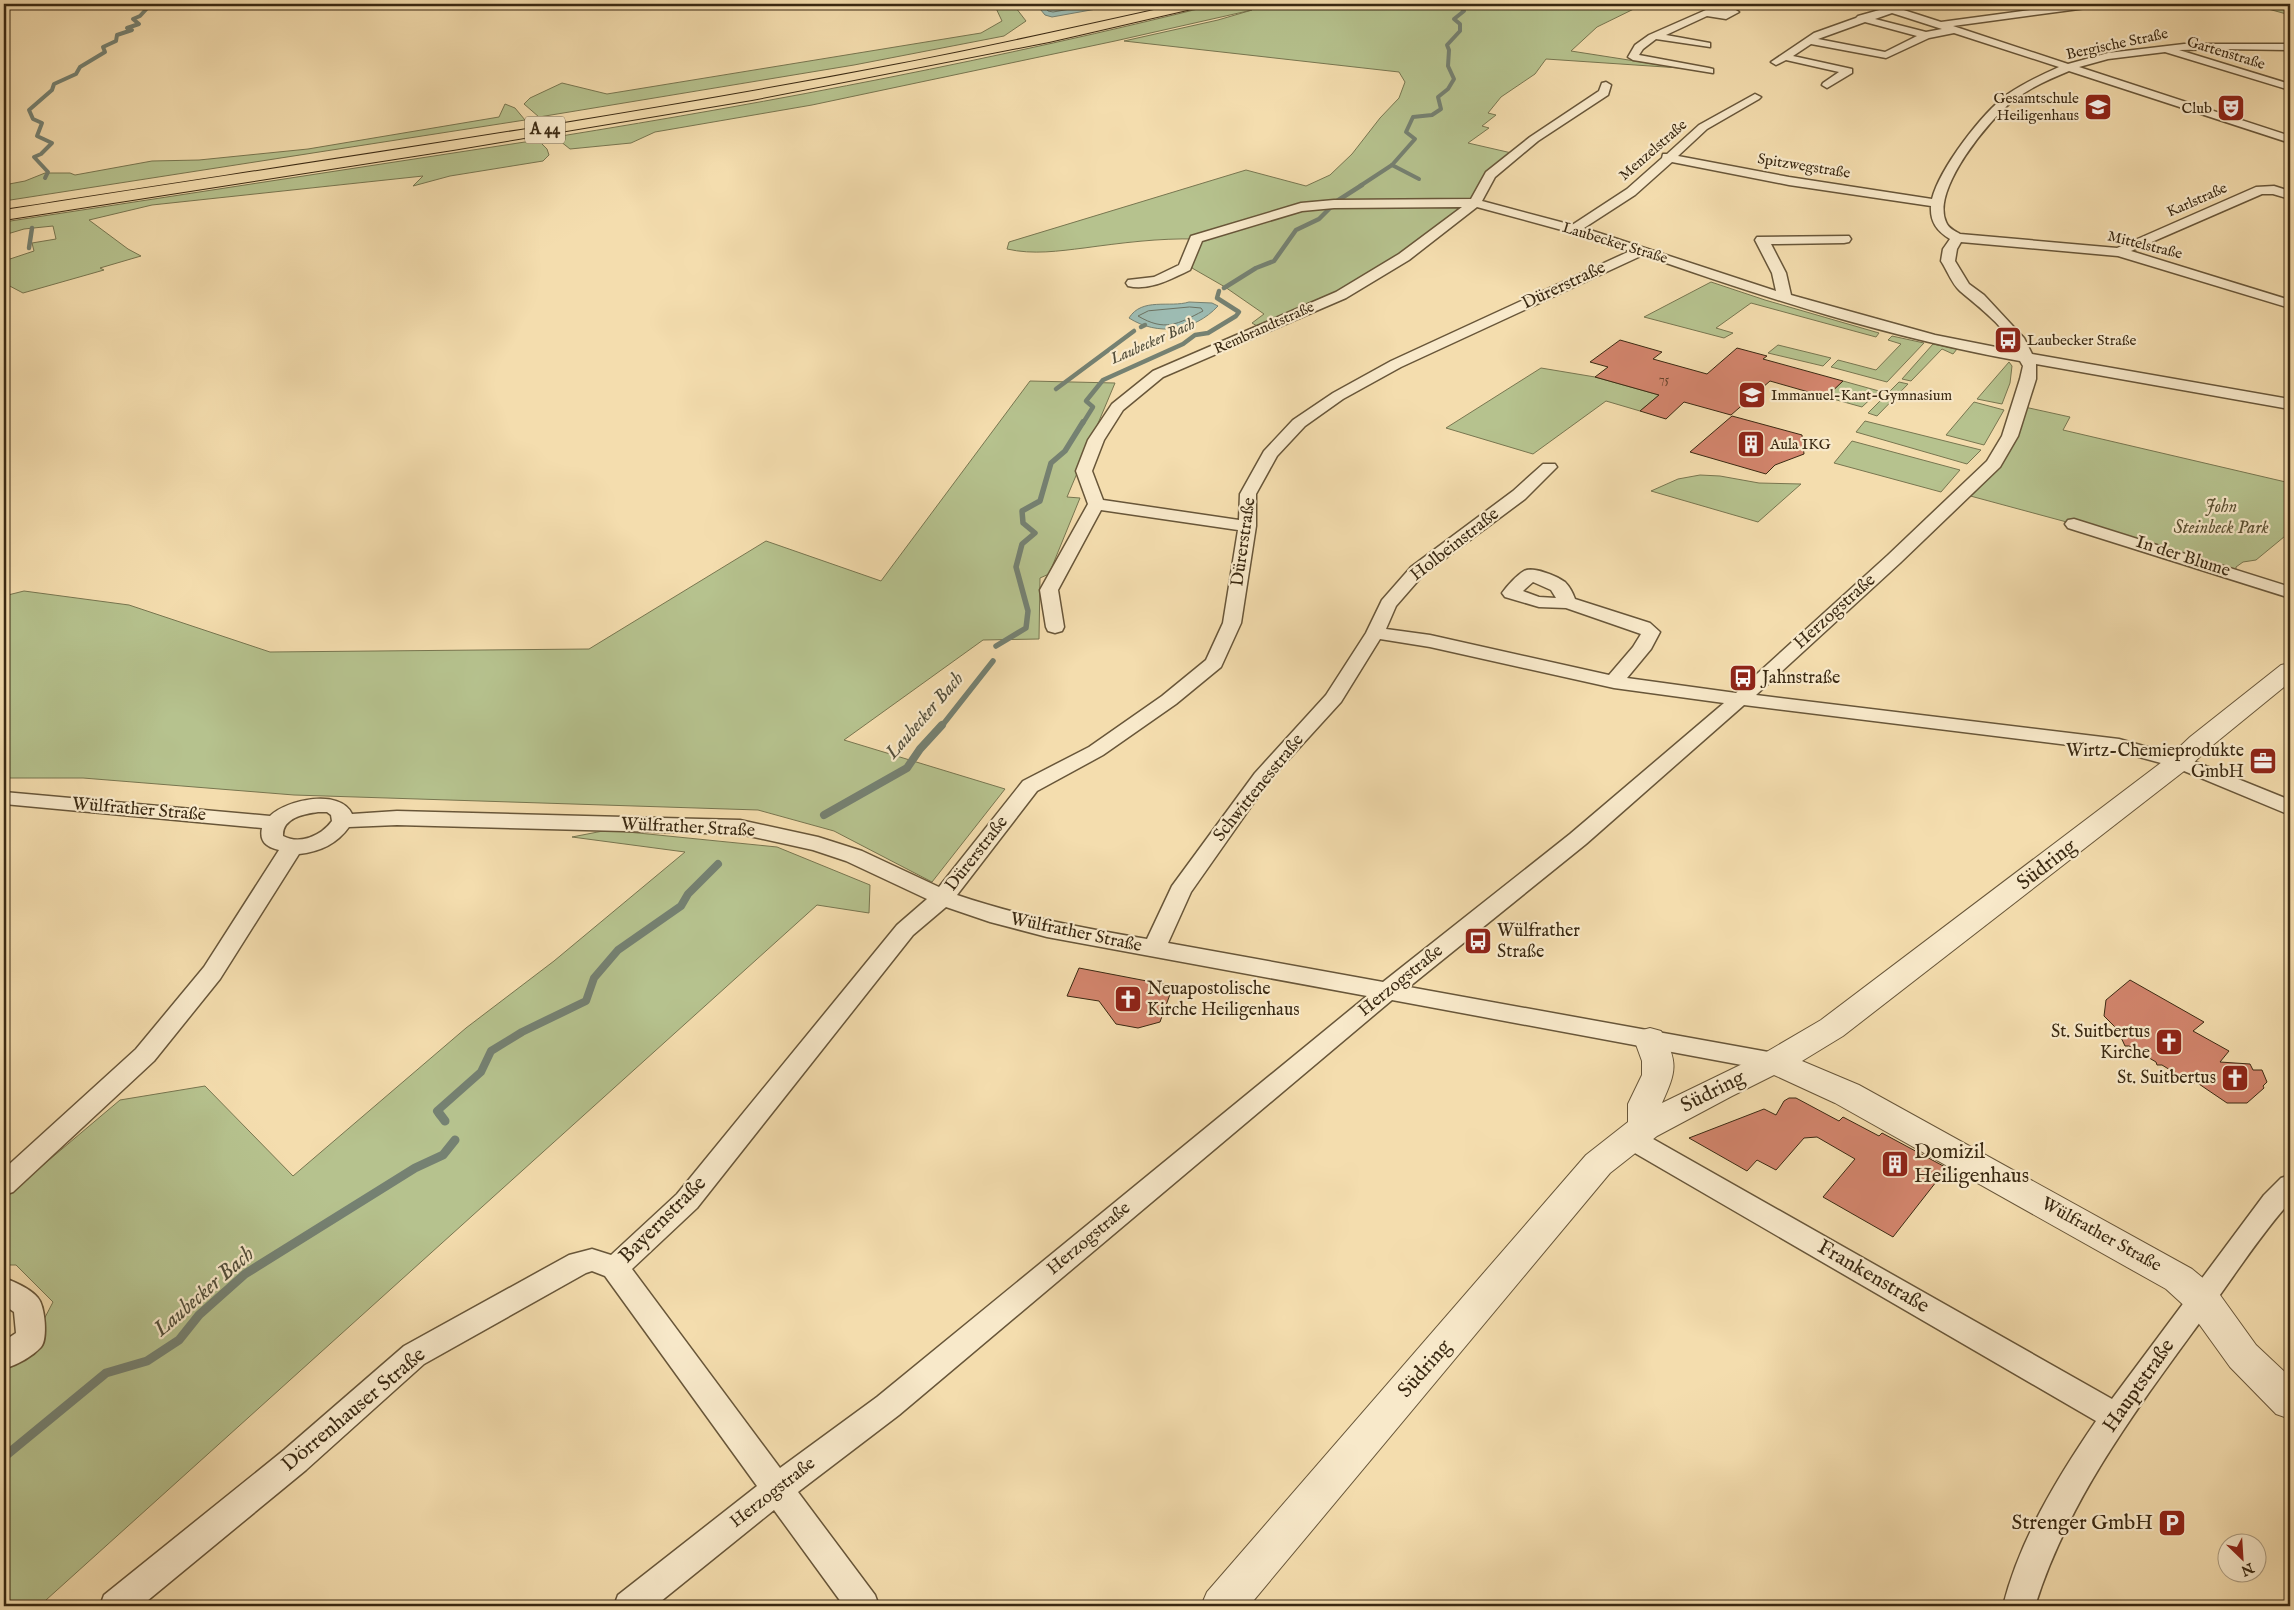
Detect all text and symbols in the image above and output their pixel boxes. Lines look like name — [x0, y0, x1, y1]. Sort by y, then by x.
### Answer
street label: Bergische Straße — [2064, 24, 2170, 64]
street label: Gartenstraße — [2184, 32, 2268, 74]
place label: Gesamtschule Heiligenhaus — [1993, 89, 2079, 125]
school or university icon: Gesamtschule Heiligenhaus — [2083, 92, 2113, 122]
theatre icon: Club — [2216, 93, 2246, 123]
place label: Club — [2181, 99, 2212, 118]
street label: Menzelstraße — [1615, 115, 1691, 185]
road number: A 44 — [525, 116, 565, 144]
street label: Spitzwegstraße — [1756, 149, 1852, 183]
street label: Karlstraße — [2164, 178, 2230, 222]
street label: Laubecker Straße — [1560, 218, 1670, 268]
street label: Mittelstraße — [2106, 227, 2184, 263]
street label: Dürerstraße — [1518, 257, 1610, 315]
street label: Rembrandtstraße — [1211, 297, 1317, 359]
water label: Laubecker Bach — [1107, 314, 1199, 370]
bus stop icon: Laubecker Straße — [1993, 325, 2023, 355]
place label: Laubecker Straße — [2027, 331, 2136, 350]
house number: 75 — [1659, 372, 1670, 387]
school or university icon: Immanuel-Kant-Gymnasium — [1737, 380, 1767, 410]
place label: Immanuel-Kant-Gymnasium — [1771, 386, 1952, 405]
building icon: Aula IKG — [1736, 429, 1766, 459]
place label: Aula IKG — [1769, 435, 1831, 454]
street label: Dürerstraße — [1226, 496, 1262, 588]
park label: John Steinbeck Park — [2173, 496, 2269, 540]
street label: Holbeinstraße — [1406, 503, 1504, 587]
street label: In der Blume — [2133, 531, 2233, 583]
street label: Herzogstraße — [1789, 569, 1881, 655]
bus stop icon: Jahnstraße — [1728, 663, 1758, 693]
place label: Jahnstraße — [1760, 667, 1840, 690]
water label: Laubecker Bach — [880, 668, 969, 765]
street label: Schwittenesstraße — [1209, 729, 1309, 847]
place label: Wirtz-Chemieprodukte GmbH — [2066, 740, 2244, 784]
office icon: Wirtz-Chemieprodukte GmbH — [2248, 746, 2278, 776]
street label: Wülfrather Straße — [71, 793, 207, 827]
street label: Dürerstraße — [940, 812, 1014, 896]
street label: Wülfrather Straße — [620, 813, 756, 843]
street label: Südring — [2012, 833, 2083, 897]
street label: Wülfrather Straße — [1008, 908, 1144, 958]
place label: Wülfrather Straße — [1497, 920, 1580, 964]
bus stop icon: Wülfrather Straße — [1463, 926, 1493, 956]
street label: Herzogstraße — [1354, 940, 1448, 1022]
place label: Neuapostolische Kirche Heiligenhaus — [1147, 978, 1300, 1022]
church icon: Neuapostolische Kirche Heiligenhaus — [1113, 984, 1143, 1014]
place label: St. Suitbertus Kirche — [2051, 1021, 2150, 1065]
church icon: St. Suitbertus Kirche — [2154, 1027, 2184, 1057]
church icon: St. Suitbertus — [2220, 1063, 2250, 1093]
street label: Südring — [1676, 1064, 1750, 1120]
place label: St. Suitbertus — [2117, 1067, 2216, 1090]
place label: Domizil Heiligenhaus — [1914, 1139, 2029, 1190]
building icon: Domizil Heiligenhaus — [1880, 1149, 1910, 1179]
street label: Bayernstraße — [613, 1170, 713, 1270]
street label: Wülfrather Straße — [2037, 1192, 2165, 1278]
street label: Herzogstraße — [1042, 1197, 1136, 1281]
street label: Frankenstraße — [1812, 1234, 1934, 1320]
water label: Laubecker Bach — [147, 1241, 260, 1344]
street label: Südring — [1392, 1334, 1458, 1404]
street label: Hauptstraße — [2097, 1334, 2181, 1438]
street label: Dörrenhauser Straße — [276, 1342, 432, 1478]
street label: Herzogstraße — [726, 1452, 820, 1534]
parking icon: Strenger GmbH — [2157, 1508, 2187, 1538]
place label: Strenger GmbH — [2011, 1510, 2153, 1537]
north arrow — [2216, 1532, 2266, 1582]
text: N — [2238, 1558, 2257, 1580]

